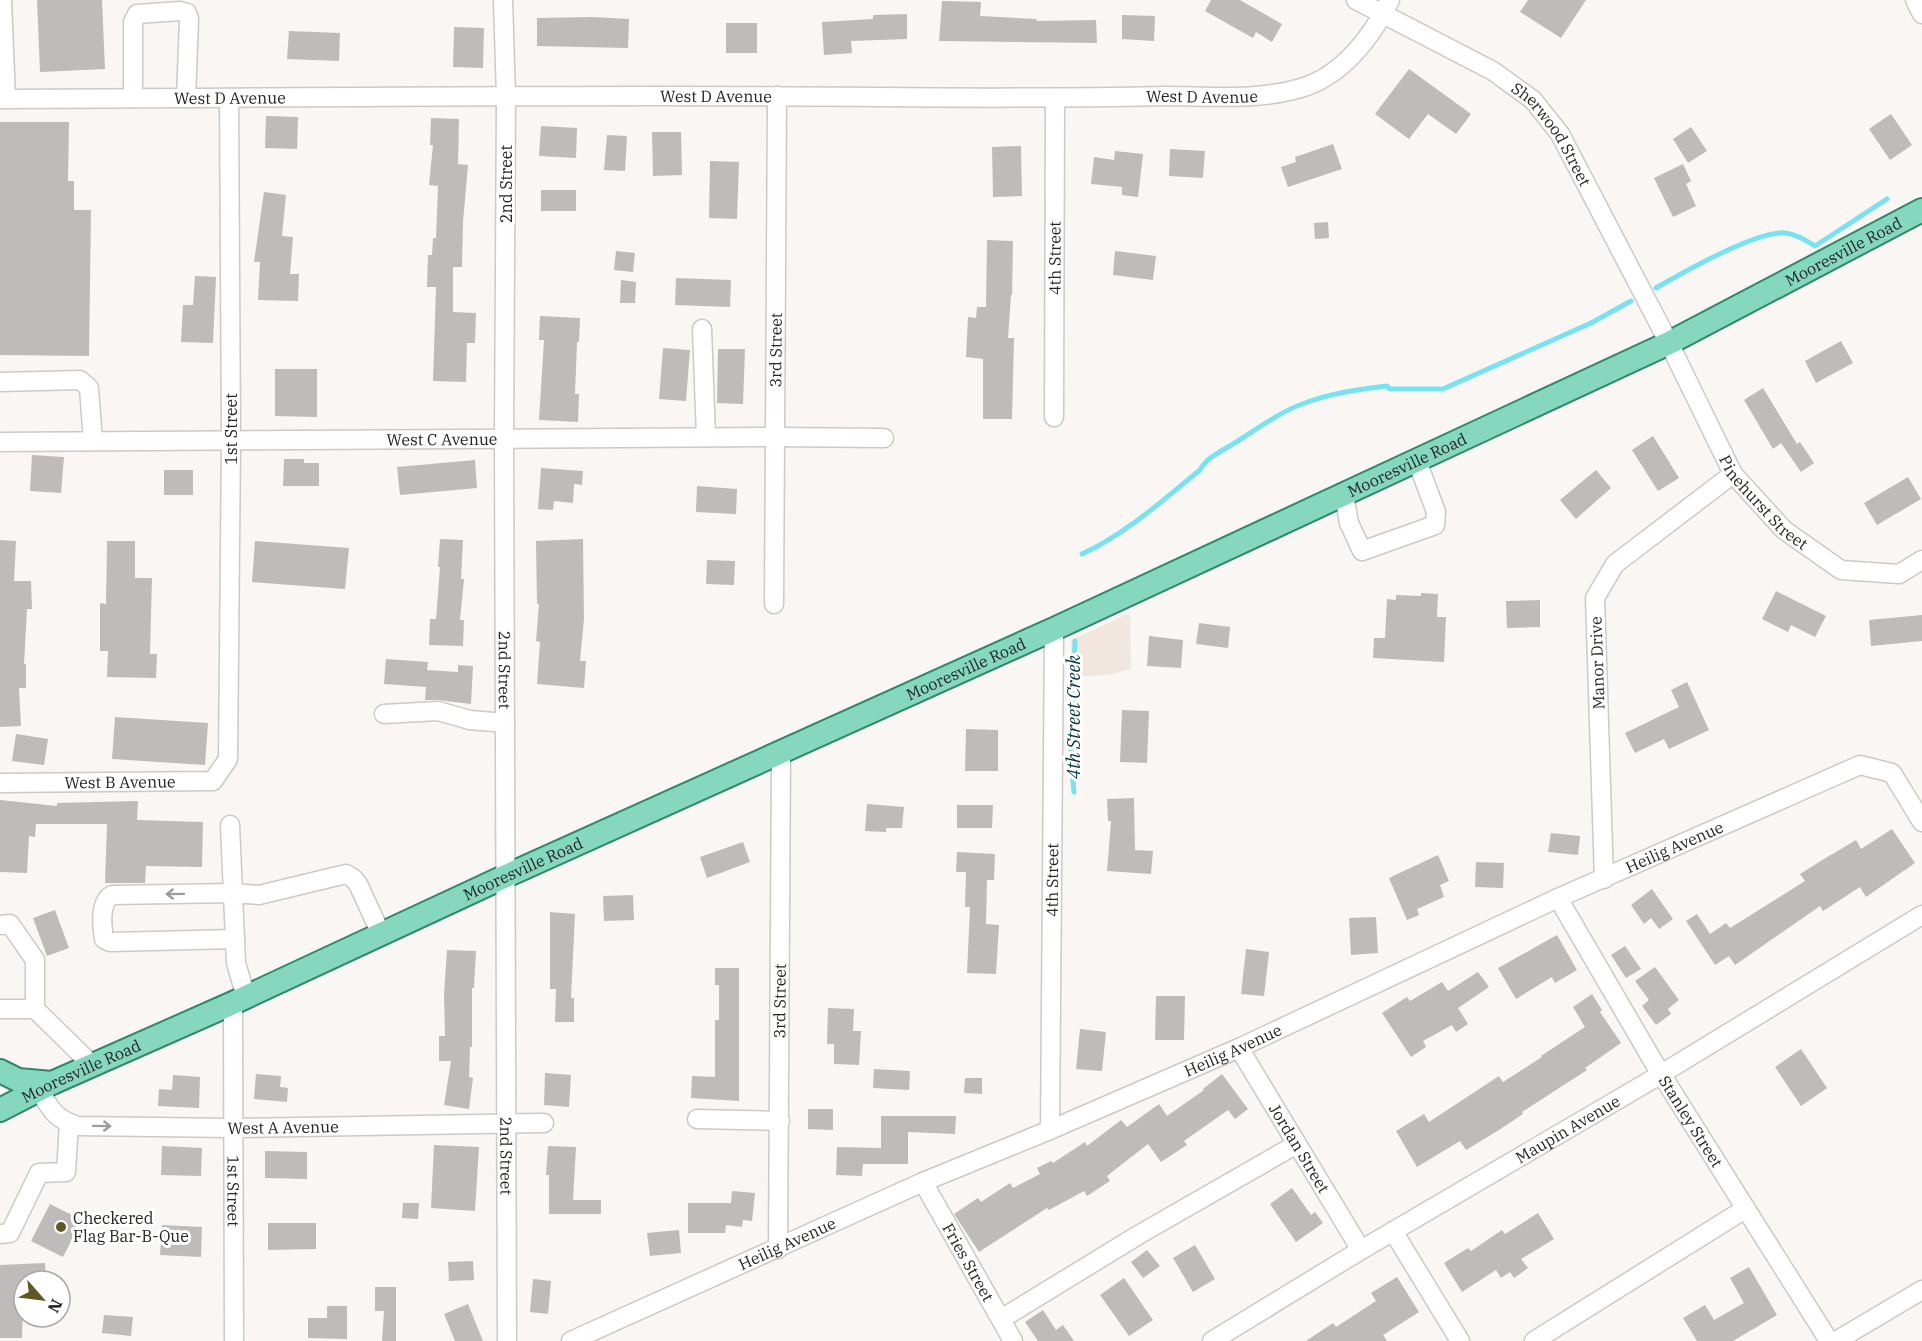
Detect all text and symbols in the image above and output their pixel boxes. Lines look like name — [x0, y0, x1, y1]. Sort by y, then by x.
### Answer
street label: Sherwood Street — [1508, 78, 1595, 190]
street label: West D Avenue — [660, 86, 772, 106]
street label: West D Avenue — [1146, 86, 1258, 107]
street label: West D Avenue — [174, 87, 286, 108]
street label: 2nd Street — [496, 145, 516, 223]
street label: Mooresville Road — [1782, 212, 1906, 290]
street label: 4th Street — [1044, 221, 1065, 295]
street label: 3rd Street — [765, 312, 786, 388]
street label: 1st Street — [221, 393, 241, 465]
street label: Mooresville Road — [1344, 428, 1470, 501]
street label: West C Avenue — [387, 429, 497, 450]
street label: Pinehurst Street — [1715, 452, 1812, 554]
street label: Manor Drive — [1585, 616, 1609, 710]
street label: 2nd Street — [495, 631, 515, 709]
street label: Mooresville Road — [903, 633, 1029, 704]
water label: 4th Street Creek — [1062, 655, 1085, 779]
street label: West B Avenue — [64, 771, 176, 792]
street label: Heilig Avenue — [1622, 817, 1726, 877]
street label: Mooresville Road — [460, 833, 586, 905]
street label: 4th Street — [1042, 843, 1062, 917]
one-way arrow — [165, 888, 185, 900]
street label: 3rd Street — [769, 963, 790, 1039]
street label: Heilig Avenue — [1181, 1019, 1285, 1081]
street label: Mooresville Road — [18, 1035, 144, 1107]
street label: Stanley Street — [1655, 1072, 1727, 1171]
street label: Maupin Avenue — [1512, 1091, 1623, 1167]
street label: Jordan Street — [1265, 1100, 1334, 1197]
street label: West A Avenue — [227, 1116, 339, 1138]
street label: 2nd Street — [496, 1117, 517, 1195]
one-way arrow — [92, 1120, 112, 1132]
street label: 1st Street — [223, 1155, 244, 1227]
place label: Checkered Flag Bar-B-Que — [73, 1208, 189, 1246]
street label: Heilig Avenue — [735, 1213, 839, 1274]
street label: Fries Street — [938, 1219, 999, 1305]
marker: Checkered Flag Bar-B-Que — [54, 1220, 68, 1234]
north arrow — [12, 1269, 72, 1329]
text: N — [43, 1296, 67, 1316]

